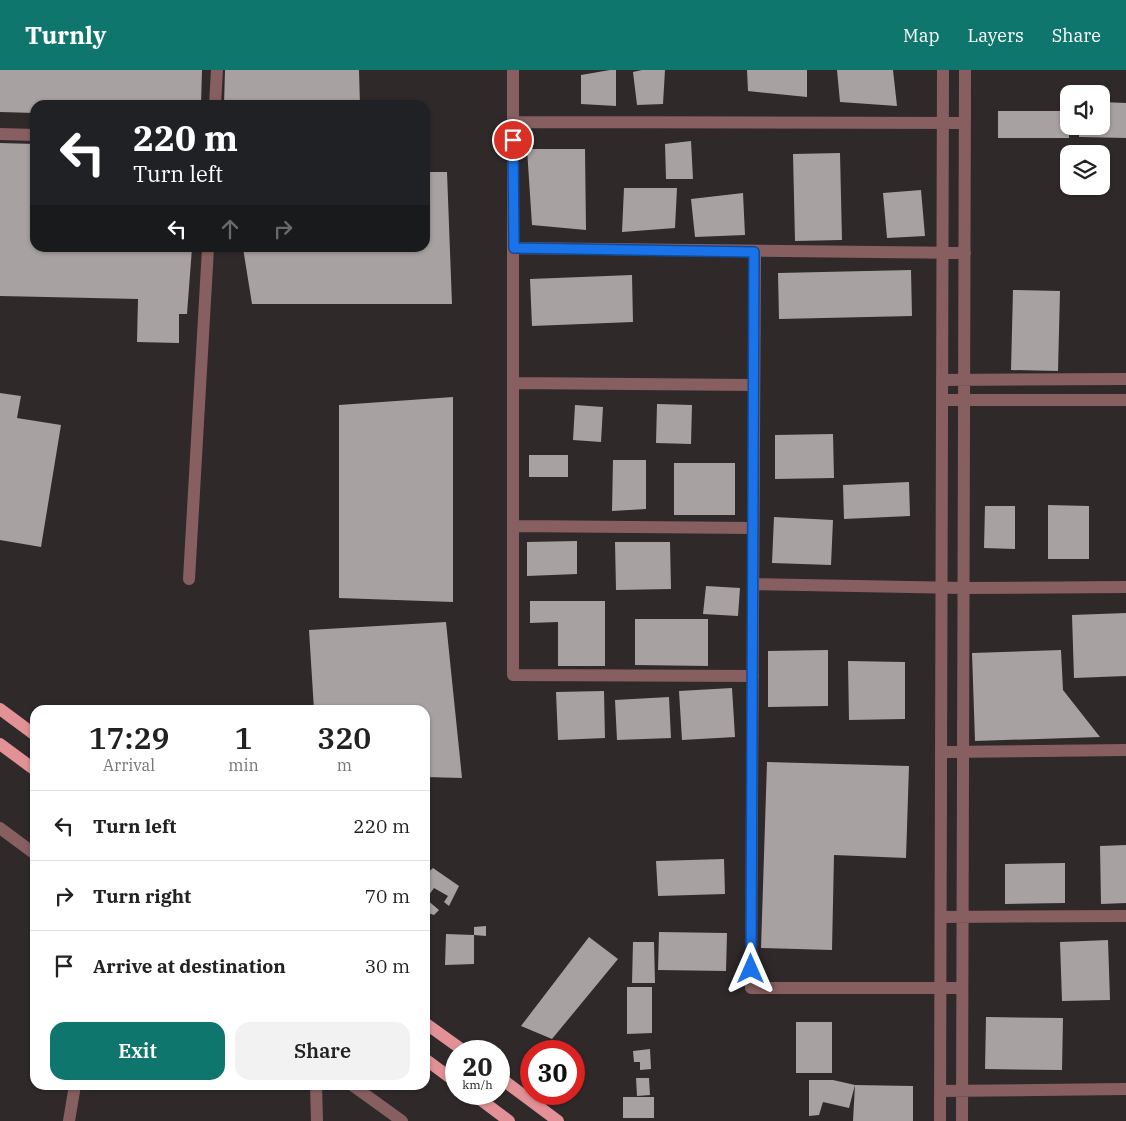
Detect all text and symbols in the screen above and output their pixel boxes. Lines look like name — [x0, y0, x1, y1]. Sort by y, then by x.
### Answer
text: Turnly — [25, 19, 107, 51]
text: Map — [903, 24, 940, 47]
text: Layers — [968, 24, 1024, 47]
text: Share — [1052, 24, 1101, 47]
map controls — [1060, 85, 1110, 195]
button: sound — [1060, 85, 1110, 135]
text: 220 m — [133, 115, 238, 161]
pin — [492, 119, 534, 161]
icon: left — [50, 120, 115, 185]
icon: arrive — [499, 126, 527, 154]
button: layers — [1060, 145, 1110, 195]
text: Turn left — [133, 159, 223, 188]
icon: left — [163, 215, 191, 243]
icon: ahead — [216, 215, 244, 243]
icon: right — [269, 215, 297, 243]
text: 17:29 — [89, 718, 170, 757]
text: 1 — [234, 718, 252, 757]
text: 320 — [317, 718, 371, 757]
text: Arrival — [103, 755, 155, 775]
text: min — [228, 755, 259, 775]
text: m — [337, 755, 352, 775]
icon: left — [50, 812, 78, 840]
text: Turn left — [93, 814, 176, 838]
text: 220 m — [353, 814, 410, 838]
icon: right — [50, 882, 78, 910]
text: Turn right — [93, 884, 191, 908]
text: 70 m — [365, 884, 410, 908]
position arrow — [724, 942, 776, 994]
icon: arrive — [50, 952, 78, 980]
text: Arrive at destination — [93, 954, 286, 978]
text: 30 m — [365, 954, 410, 978]
button: Exit — [50, 1022, 225, 1080]
button: Share — [235, 1022, 410, 1080]
speed limit sign: 30 — [520, 1040, 585, 1105]
text: 20 — [462, 1050, 493, 1083]
text: km/h — [462, 1077, 493, 1092]

